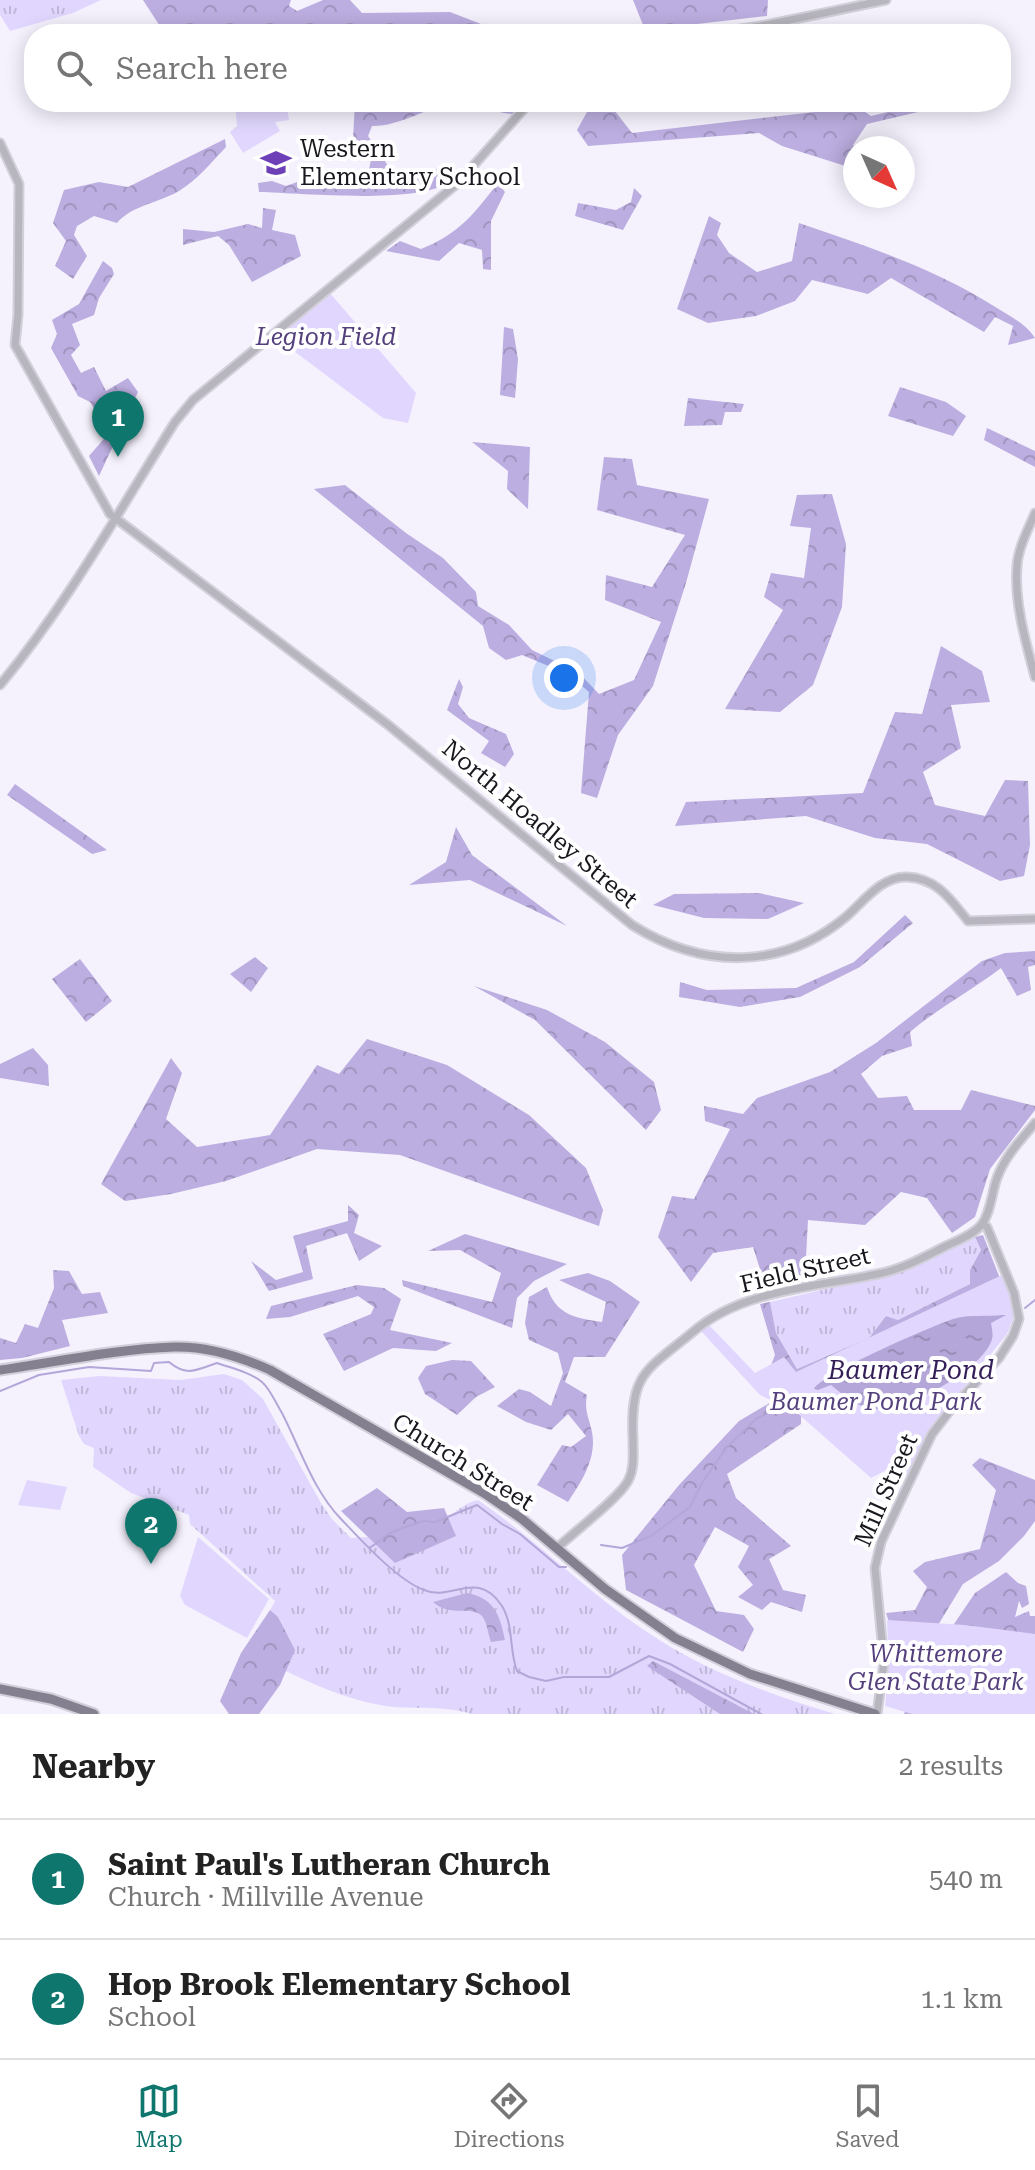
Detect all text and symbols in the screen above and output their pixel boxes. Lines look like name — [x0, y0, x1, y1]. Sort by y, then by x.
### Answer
search box — [24, 24, 1011, 112]
icon: search — [52, 46, 96, 90]
text: Search here — [116, 51, 288, 86]
place label: Western Elementary School — [300, 135, 520, 191]
north arrow — [843, 136, 915, 208]
school or university icon: Western Elementary School — [259, 146, 293, 180]
park label: Legion Field — [255, 323, 396, 351]
pin: 1 — [92, 391, 144, 457]
your location — [544, 658, 584, 698]
street label: North Hoadley Street — [437, 734, 643, 914]
street label: Field Street — [737, 1241, 873, 1299]
water label: Baumer Pond — [827, 1355, 994, 1385]
park label: Baumer Pond Park — [769, 1388, 982, 1416]
street label: Church Street — [387, 1407, 539, 1517]
street label: Mill Street — [849, 1429, 923, 1551]
pin: 2 — [125, 1498, 177, 1564]
park label: Whittemore Glen State Park — [848, 1640, 1024, 1696]
text: Nearby — [32, 1746, 155, 1786]
text: 2 results — [899, 1751, 1003, 1781]
text: Saint Paul's Lutheran Church — [108, 1847, 550, 1882]
text: 1 — [51, 1864, 65, 1894]
text: 540 m — [929, 1864, 1003, 1894]
text: Church · Millville Avenue — [108, 1882, 424, 1912]
text: Hop Brook Elementary School — [108, 1967, 570, 2002]
text: 2 — [51, 1984, 65, 2014]
text: 1.1 km — [920, 1984, 1003, 2014]
text: School — [108, 2002, 196, 2032]
tab: Map — [136, 2079, 183, 2152]
tab: Directions — [454, 2079, 564, 2152]
tab: Saved — [836, 2079, 899, 2152]

